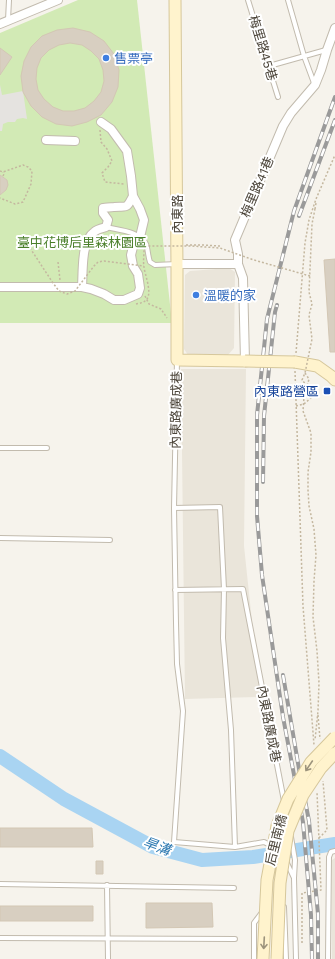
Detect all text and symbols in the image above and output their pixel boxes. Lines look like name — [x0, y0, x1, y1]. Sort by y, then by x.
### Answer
street label: 梅里路45巷 — [246, 14, 280, 82]
place label: 售票亭 — [114, 51, 153, 66]
marker: 售票亭 — [101, 53, 111, 63]
street label: 梅里路41巷 — [237, 154, 277, 220]
street label: 內東路 — [170, 194, 185, 234]
park label: 臺中花博后里森林園區 — [17, 235, 147, 250]
place label: 溫暖的家 — [204, 288, 256, 303]
marker: 溫暖的家 — [191, 290, 201, 300]
street label: 內東路廣成巷 — [168, 371, 184, 449]
place label: 內東路營區 — [254, 384, 319, 399]
marker: 內東路營區 — [322, 386, 332, 396]
street label: 內東路廣成巷 — [254, 684, 284, 764]
one-way arrow — [305, 760, 313, 771]
street label: 后里南橋 — [262, 813, 290, 867]
water label: 旱溝 — [141, 834, 175, 859]
one-way arrow — [260, 936, 268, 949]

